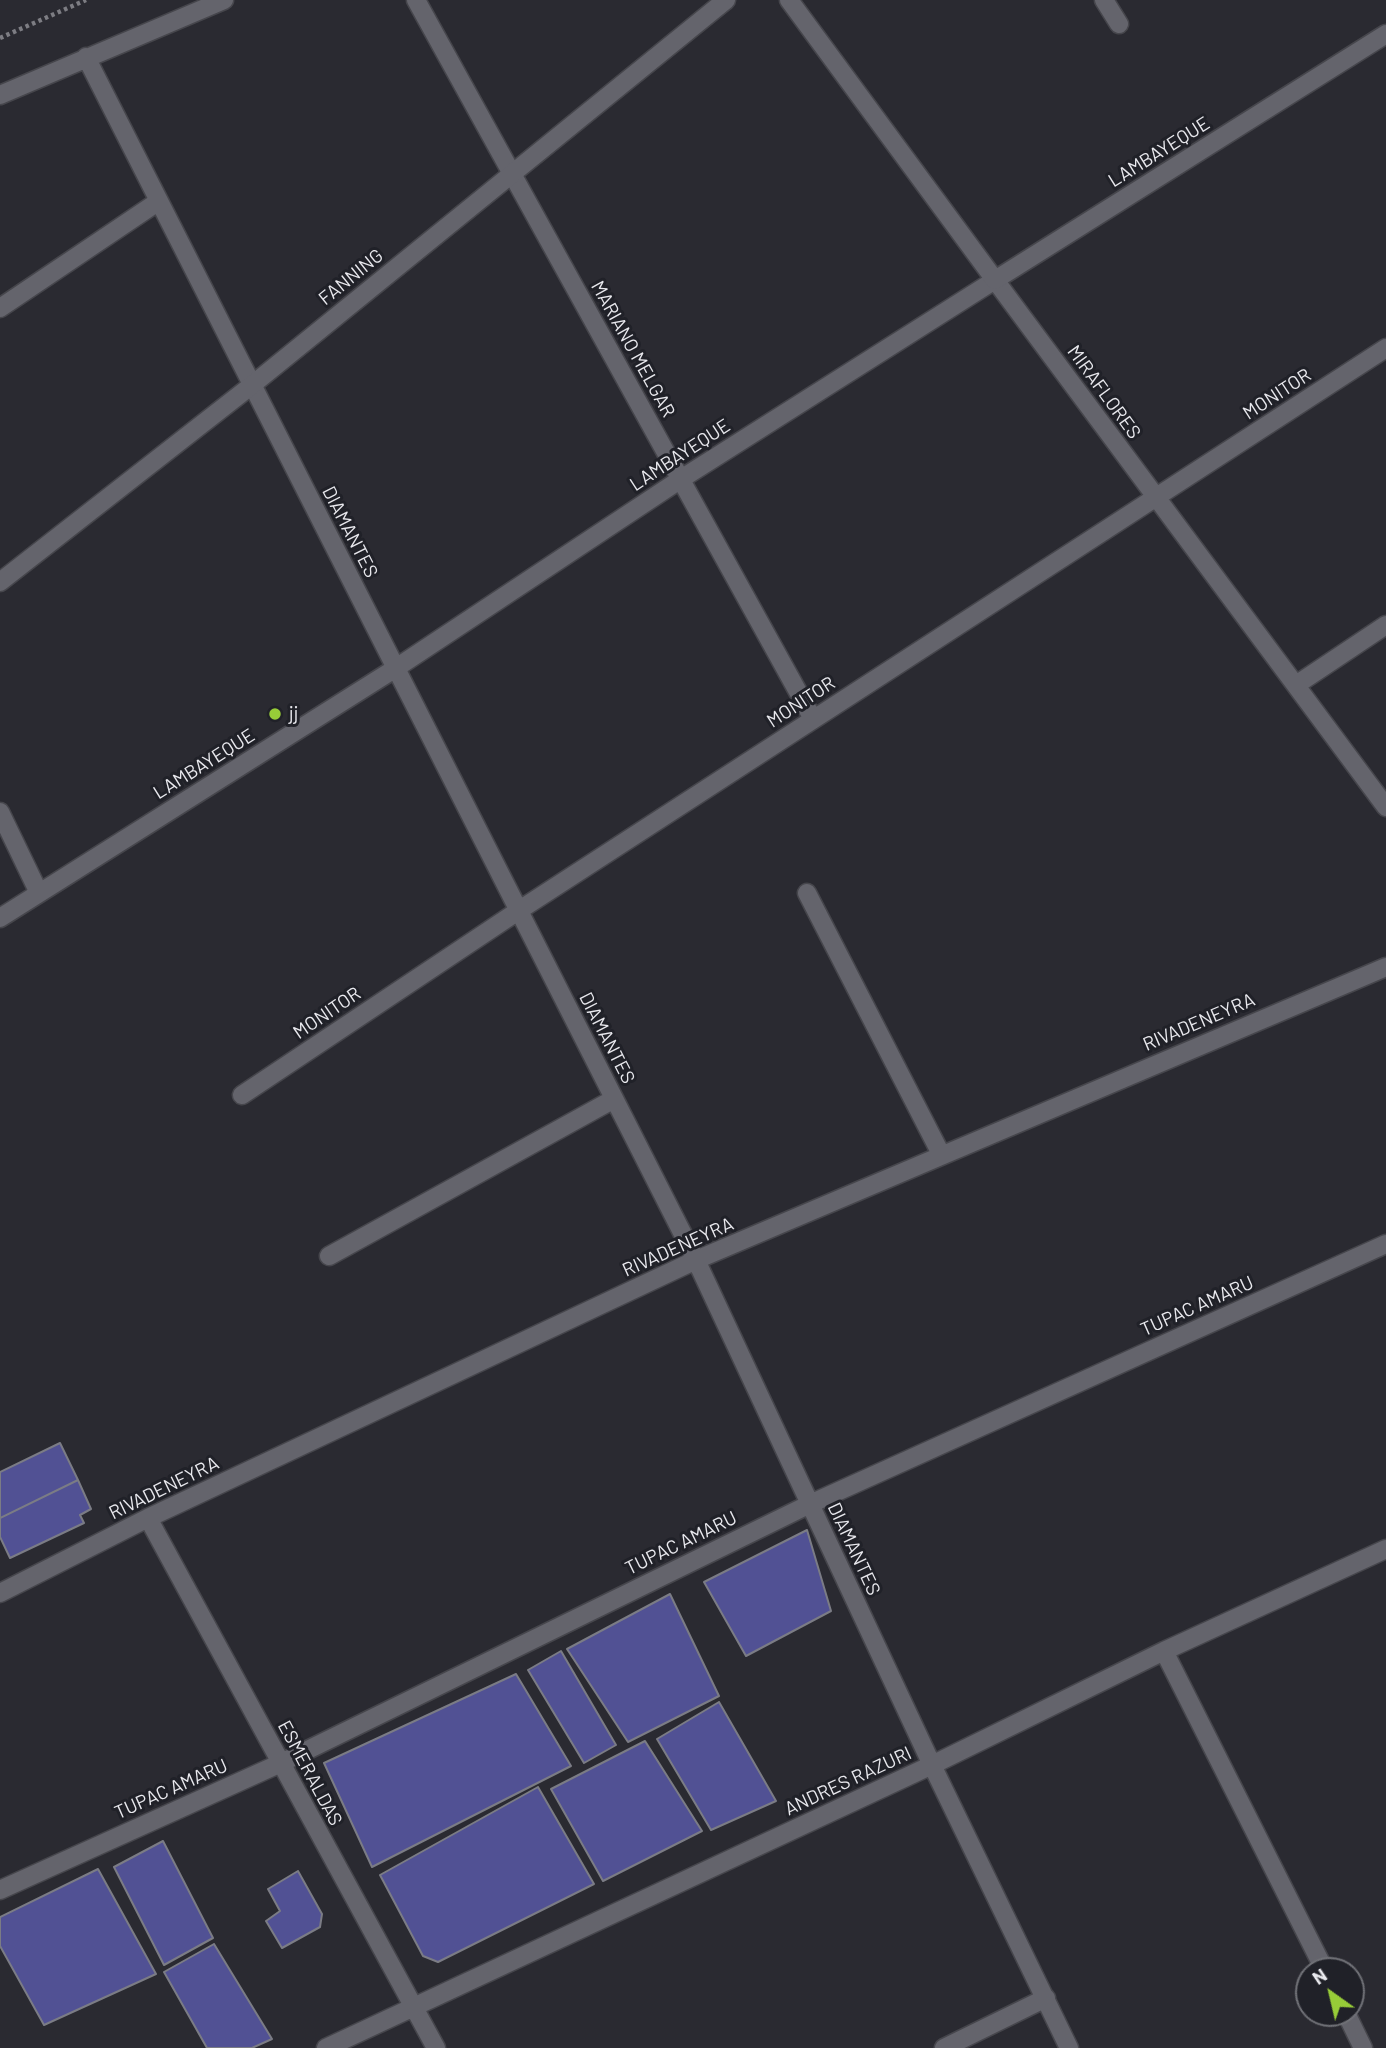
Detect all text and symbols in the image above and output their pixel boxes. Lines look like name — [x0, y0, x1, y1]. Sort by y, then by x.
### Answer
street label: LAMBAYEQUE — [1104, 112, 1214, 192]
street label: FANNING — [314, 244, 388, 310]
street label: MARIANO MELGAR — [586, 277, 680, 421]
street label: MIRAFLORES — [1062, 341, 1146, 443]
street label: MONITOR — [1239, 364, 1315, 424]
street label: LAMBAYEQUE — [626, 414, 734, 496]
street label: DIAMANTES — [317, 482, 383, 582]
street label: MONITOR — [763, 672, 839, 732]
place label: jj — [289, 703, 298, 725]
marker: jj — [267, 706, 283, 722]
street label: LAMBAYEQUE — [149, 724, 259, 804]
street label: MONITOR — [289, 982, 365, 1044]
street label: DIAMANTES — [574, 988, 640, 1088]
street label: RIVADENEYRA — [1140, 988, 1258, 1056]
street label: RIVADENEYRA — [619, 1212, 737, 1282]
street label: TUPAC AMARU — [1137, 1271, 1257, 1341]
street label: RIVADENEYRA — [105, 1452, 223, 1524]
street label: DIAMANTES — [823, 1499, 885, 1599]
street label: TUPAC AMARU — [622, 1506, 740, 1580]
street label: ESMERALDAS — [273, 1717, 347, 1829]
street label: ANDRES RAZURI — [781, 1742, 915, 1820]
street label: TUPAC AMARU — [111, 1754, 231, 1824]
north arrow — [1295, 1957, 1365, 2027]
text: N — [1307, 1963, 1331, 1989]

